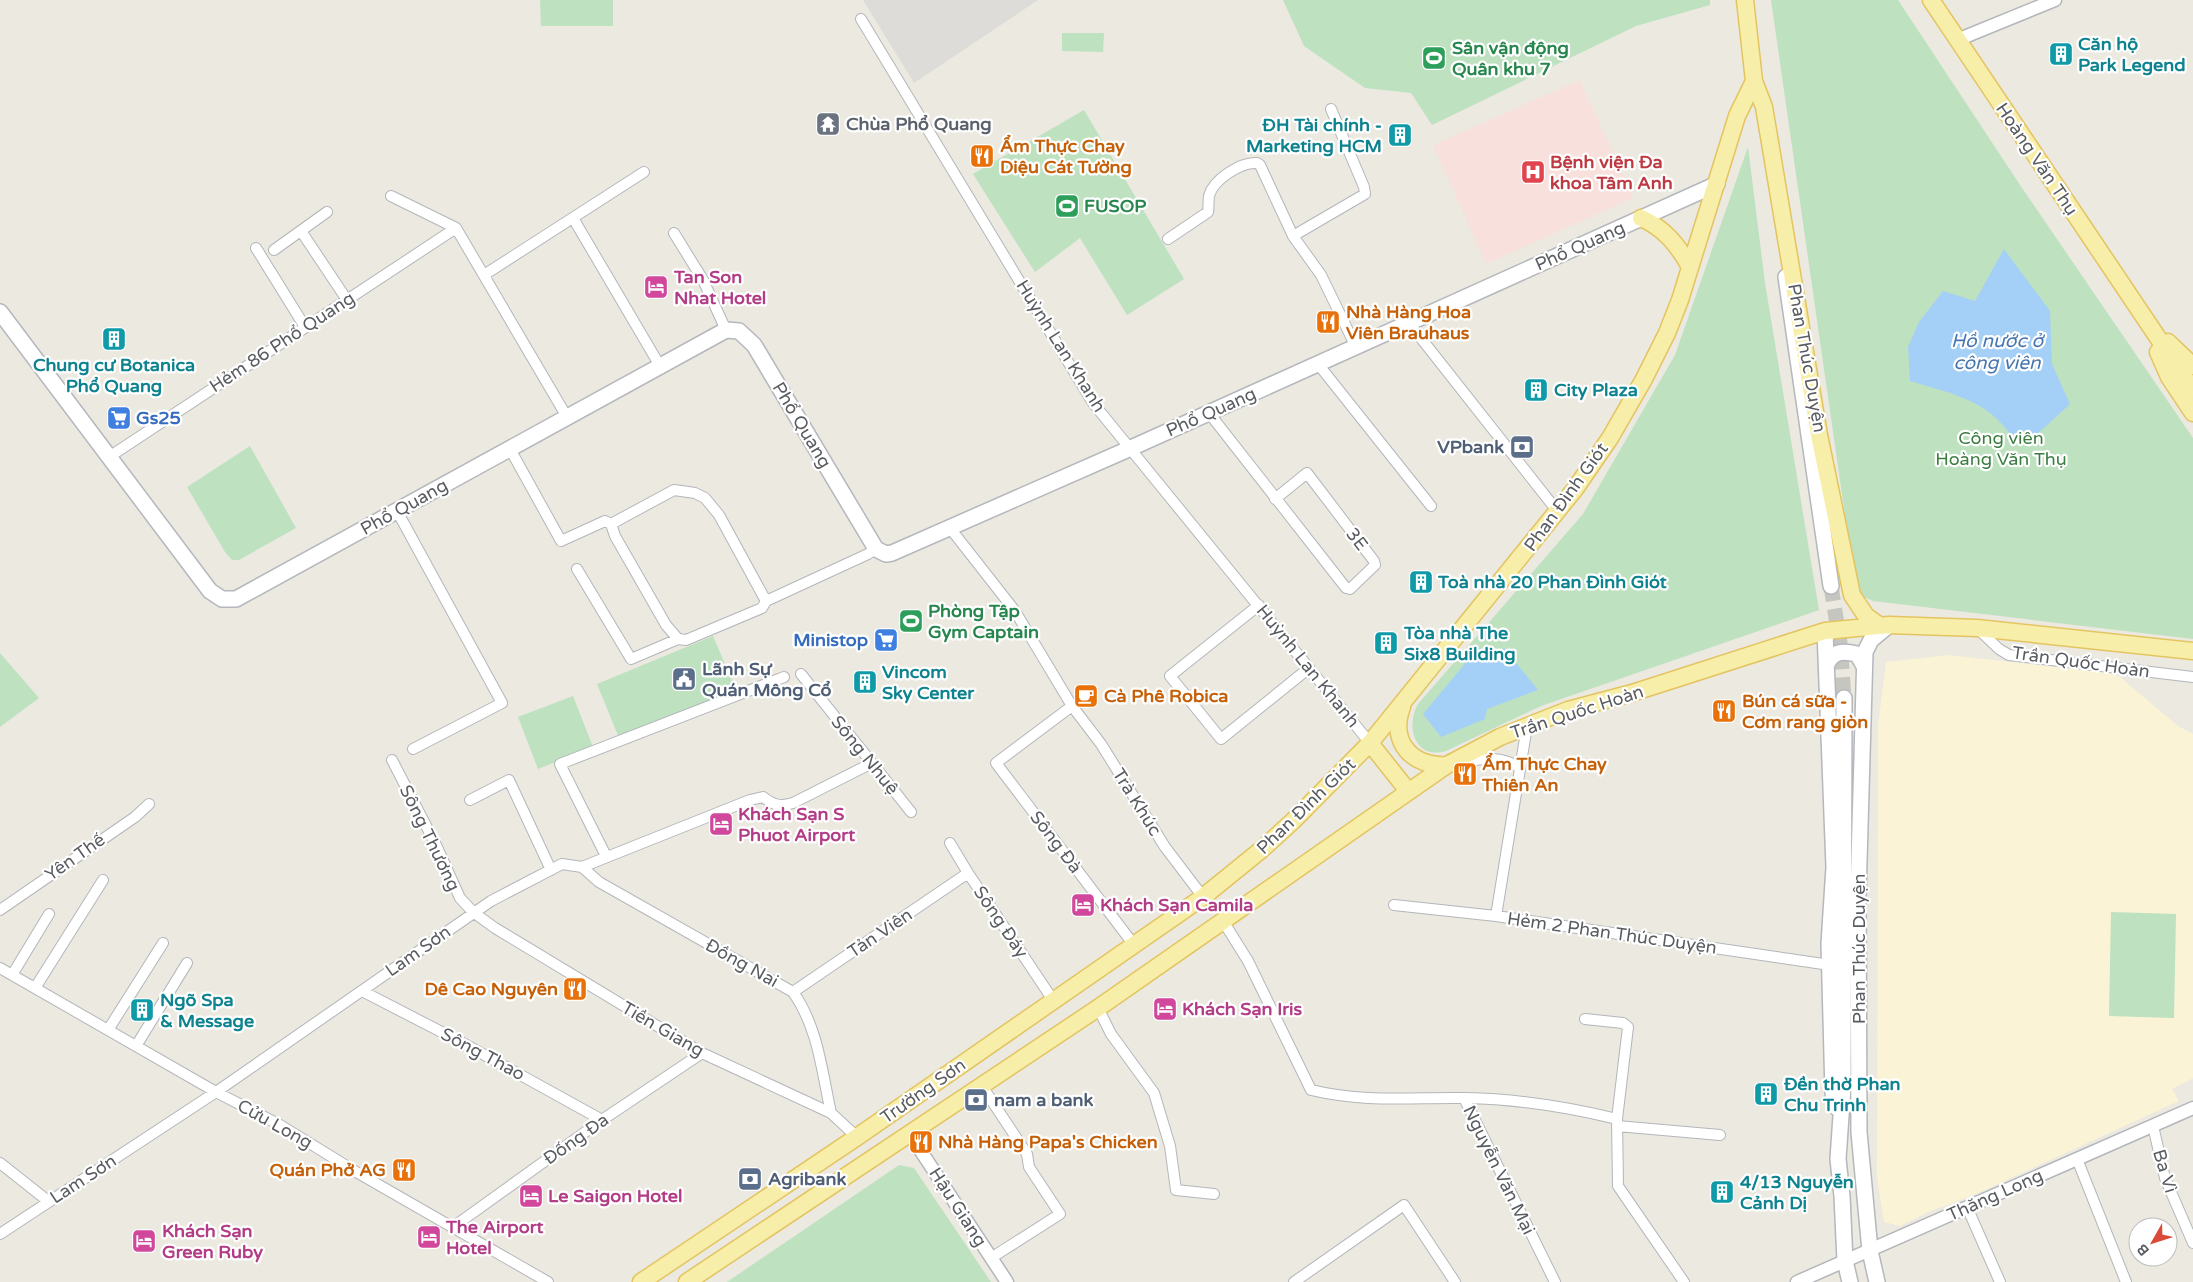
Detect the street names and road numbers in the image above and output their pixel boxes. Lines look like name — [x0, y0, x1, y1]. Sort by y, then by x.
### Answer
street label: Hoàng Văn Thụ — [1991, 98, 2083, 220]
street label: Phổ Quang — [1531, 216, 1629, 276]
street label: Huỳnh Lan Khanh — [1011, 276, 1111, 416]
street label: Phan Thúc Duyện — [1783, 282, 1831, 434]
street label: Hẻm 86 Phổ Quang — [205, 287, 359, 397]
street label: Phổ Quang — [768, 378, 836, 472]
street label: Phổ Quang — [1162, 382, 1260, 442]
street label: Phan Đình Giót — [1519, 438, 1613, 556]
street label: Phổ Quang — [356, 474, 452, 540]
street label: 3E — [1341, 523, 1373, 555]
street label: Huỳnh Lan Khanh — [1252, 600, 1364, 732]
street label: Trần Quốc Hoàn — [2011, 641, 2151, 683]
street label: Trần Quốc Hoàn — [1508, 680, 1646, 744]
street label: Sông Nhuệ — [826, 711, 904, 799]
street label: Phan Đình Giót — [1252, 753, 1360, 859]
street label: Trà Khúc — [1108, 764, 1166, 840]
street label: Sông Thương — [395, 781, 465, 895]
street label: Sông Đà — [1025, 806, 1087, 878]
street label: Yên Thế — [41, 828, 109, 886]
street label: Phan Thúc Duyện — [1848, 874, 1870, 1024]
street label: Sông Đáy — [969, 882, 1033, 962]
street label: Tản Viên — [843, 903, 917, 963]
street label: Hẻm 2 Phan Thúc Duyện — [1506, 907, 1718, 959]
street label: Lam Sơn — [381, 921, 455, 981]
street label: Đồng Nai — [702, 934, 782, 992]
street label: Tiền Giang — [618, 997, 708, 1061]
street label: Sông Thao — [437, 1023, 529, 1085]
street label: Trường Sơn — [876, 1054, 970, 1128]
street label: Cửu Long — [233, 1094, 317, 1154]
street label: Nguyễn Văn Mại — [1458, 1102, 1540, 1238]
street label: Đống Đa — [539, 1109, 613, 1169]
street label: Ba Vì — [2148, 1147, 2182, 1195]
street label: Lam Sơn — [46, 1149, 120, 1209]
street label: Hậu Giang — [924, 1163, 992, 1251]
street label: Thăng Long — [1944, 1164, 2046, 1226]

